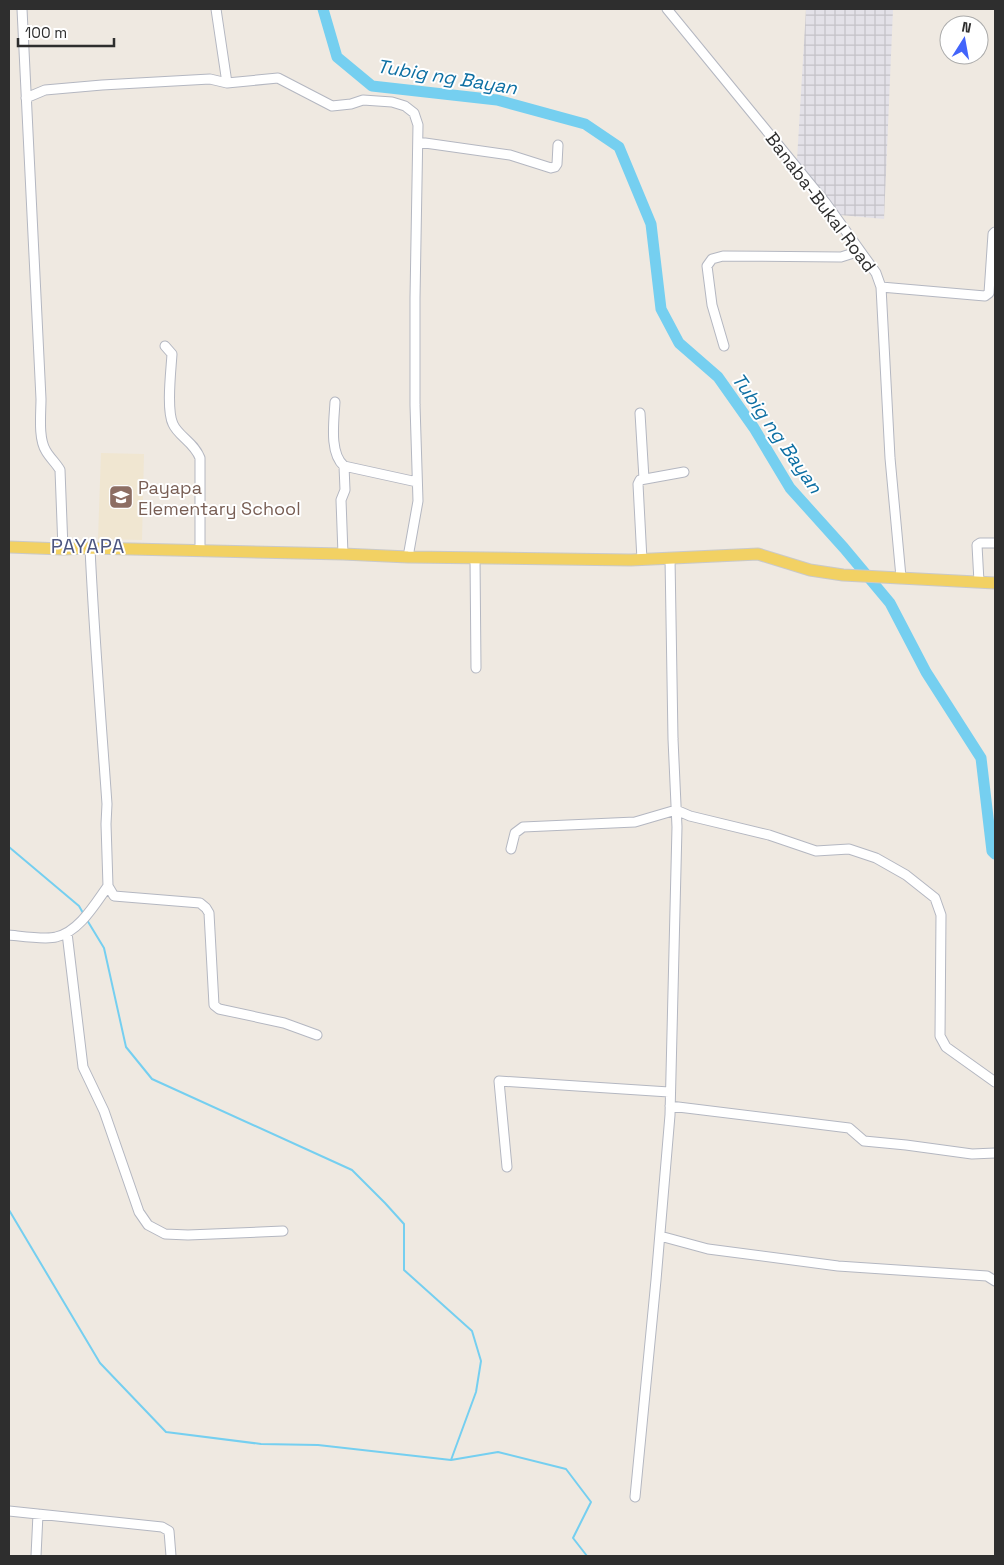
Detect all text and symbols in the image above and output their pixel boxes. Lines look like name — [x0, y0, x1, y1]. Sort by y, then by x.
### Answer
scale bar — [18, 15, 114, 47]
north arrow — [939, 15, 989, 65]
text: N — [960, 18, 973, 37]
text: 100 m — [25, 23, 67, 42]
water label: Tubig ng Bayan — [375, 54, 519, 100]
street label: Banaba-Bukal Road — [761, 127, 881, 277]
water label: Tubig ng Bayan — [726, 368, 828, 498]
place label: Payapa Elementary School — [138, 476, 301, 520]
school or university icon: Payapa Elementary School — [108, 484, 134, 510]
district label: PAYAPA — [51, 533, 125, 559]

